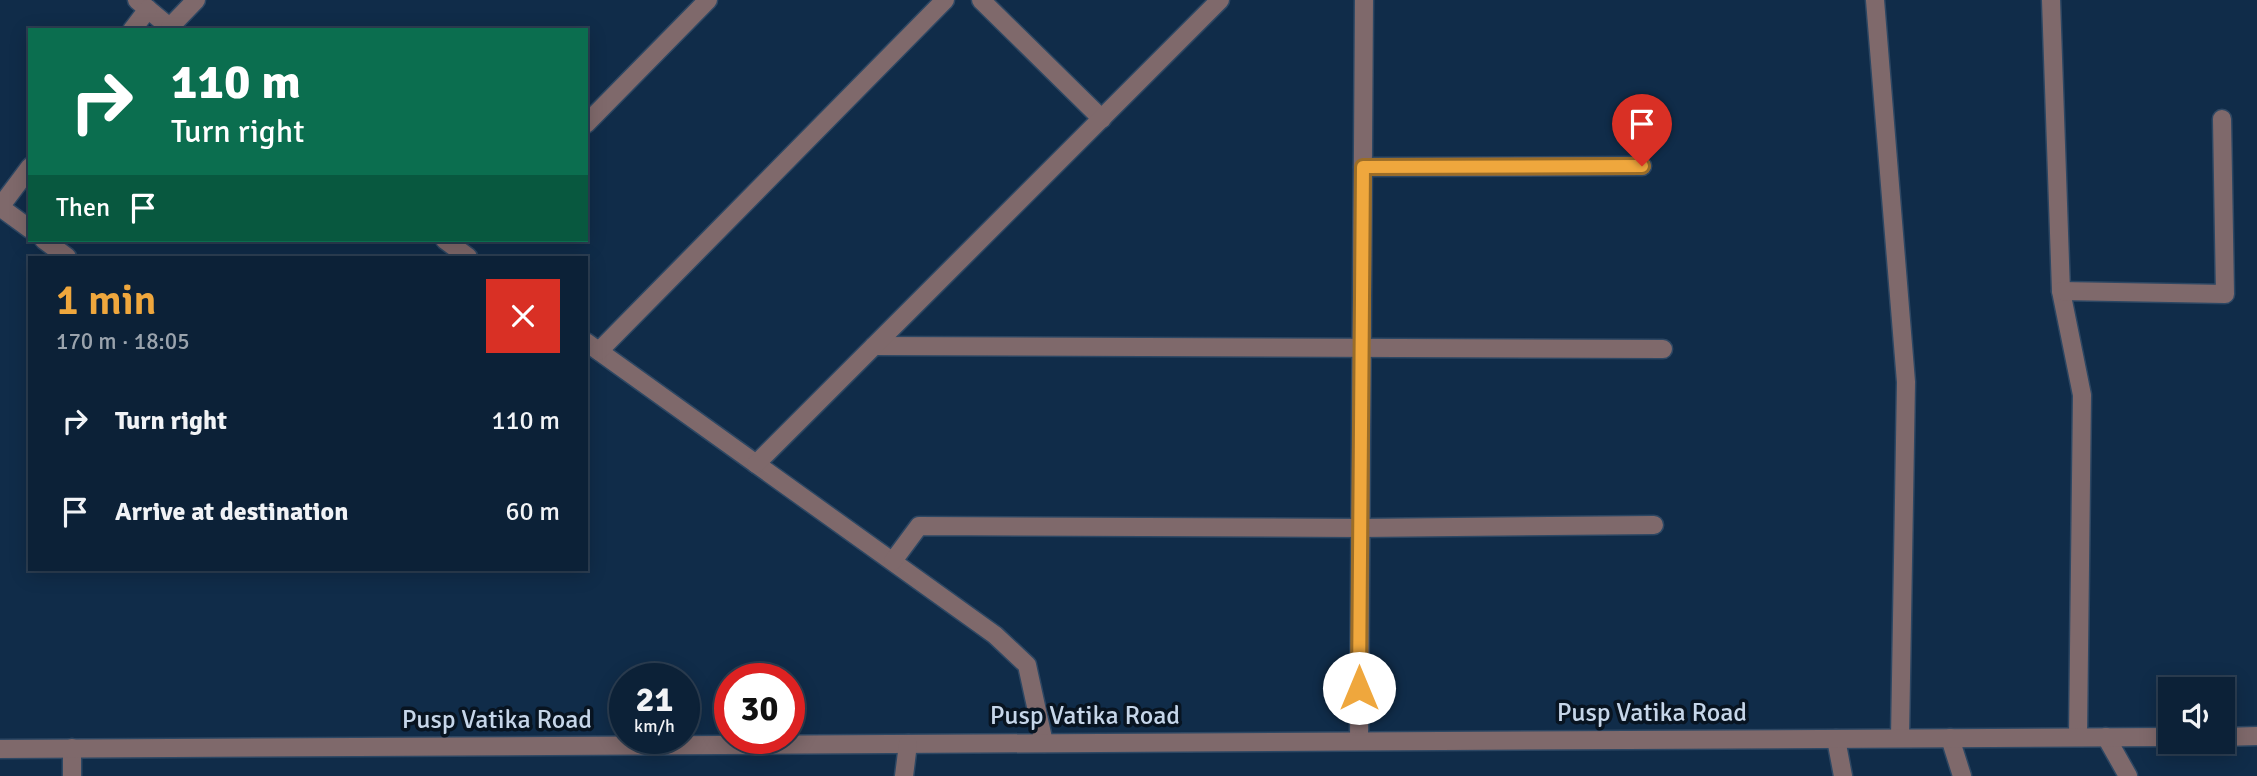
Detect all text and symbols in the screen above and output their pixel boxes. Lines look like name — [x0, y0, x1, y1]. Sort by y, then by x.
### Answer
text: 110 m — [171, 52, 301, 112]
icon: right — [56, 56, 147, 147]
pin — [1612, 94, 1672, 166]
icon: arrive — [1623, 105, 1661, 143]
text: Turn right — [171, 112, 304, 151]
icon: arrive — [124, 189, 162, 227]
text: Then — [56, 192, 110, 224]
text: 1 min — [56, 275, 157, 326]
button: close — [486, 279, 560, 353]
text: 170 m · 18:05 — [56, 327, 190, 356]
icon: right — [56, 402, 94, 440]
text: Turn right — [115, 405, 227, 437]
text: 110 m — [491, 405, 560, 437]
icon: arrive — [56, 493, 94, 531]
text: Arrive at destination — [115, 496, 348, 528]
text: 60 m — [505, 496, 560, 528]
position arrow — [1322, 651, 1396, 725]
speed limit sign: 30 — [714, 663, 805, 754]
map controls — [2158, 677, 2235, 754]
button: sound — [2158, 677, 2235, 754]
text: 21 — [636, 678, 673, 721]
street label: Pusp Vatika Road — [1557, 697, 1747, 729]
street label: Pusp Vatika Road — [990, 700, 1180, 732]
street label: Pusp Vatika Road — [402, 704, 592, 736]
text: km/h — [634, 715, 675, 737]

